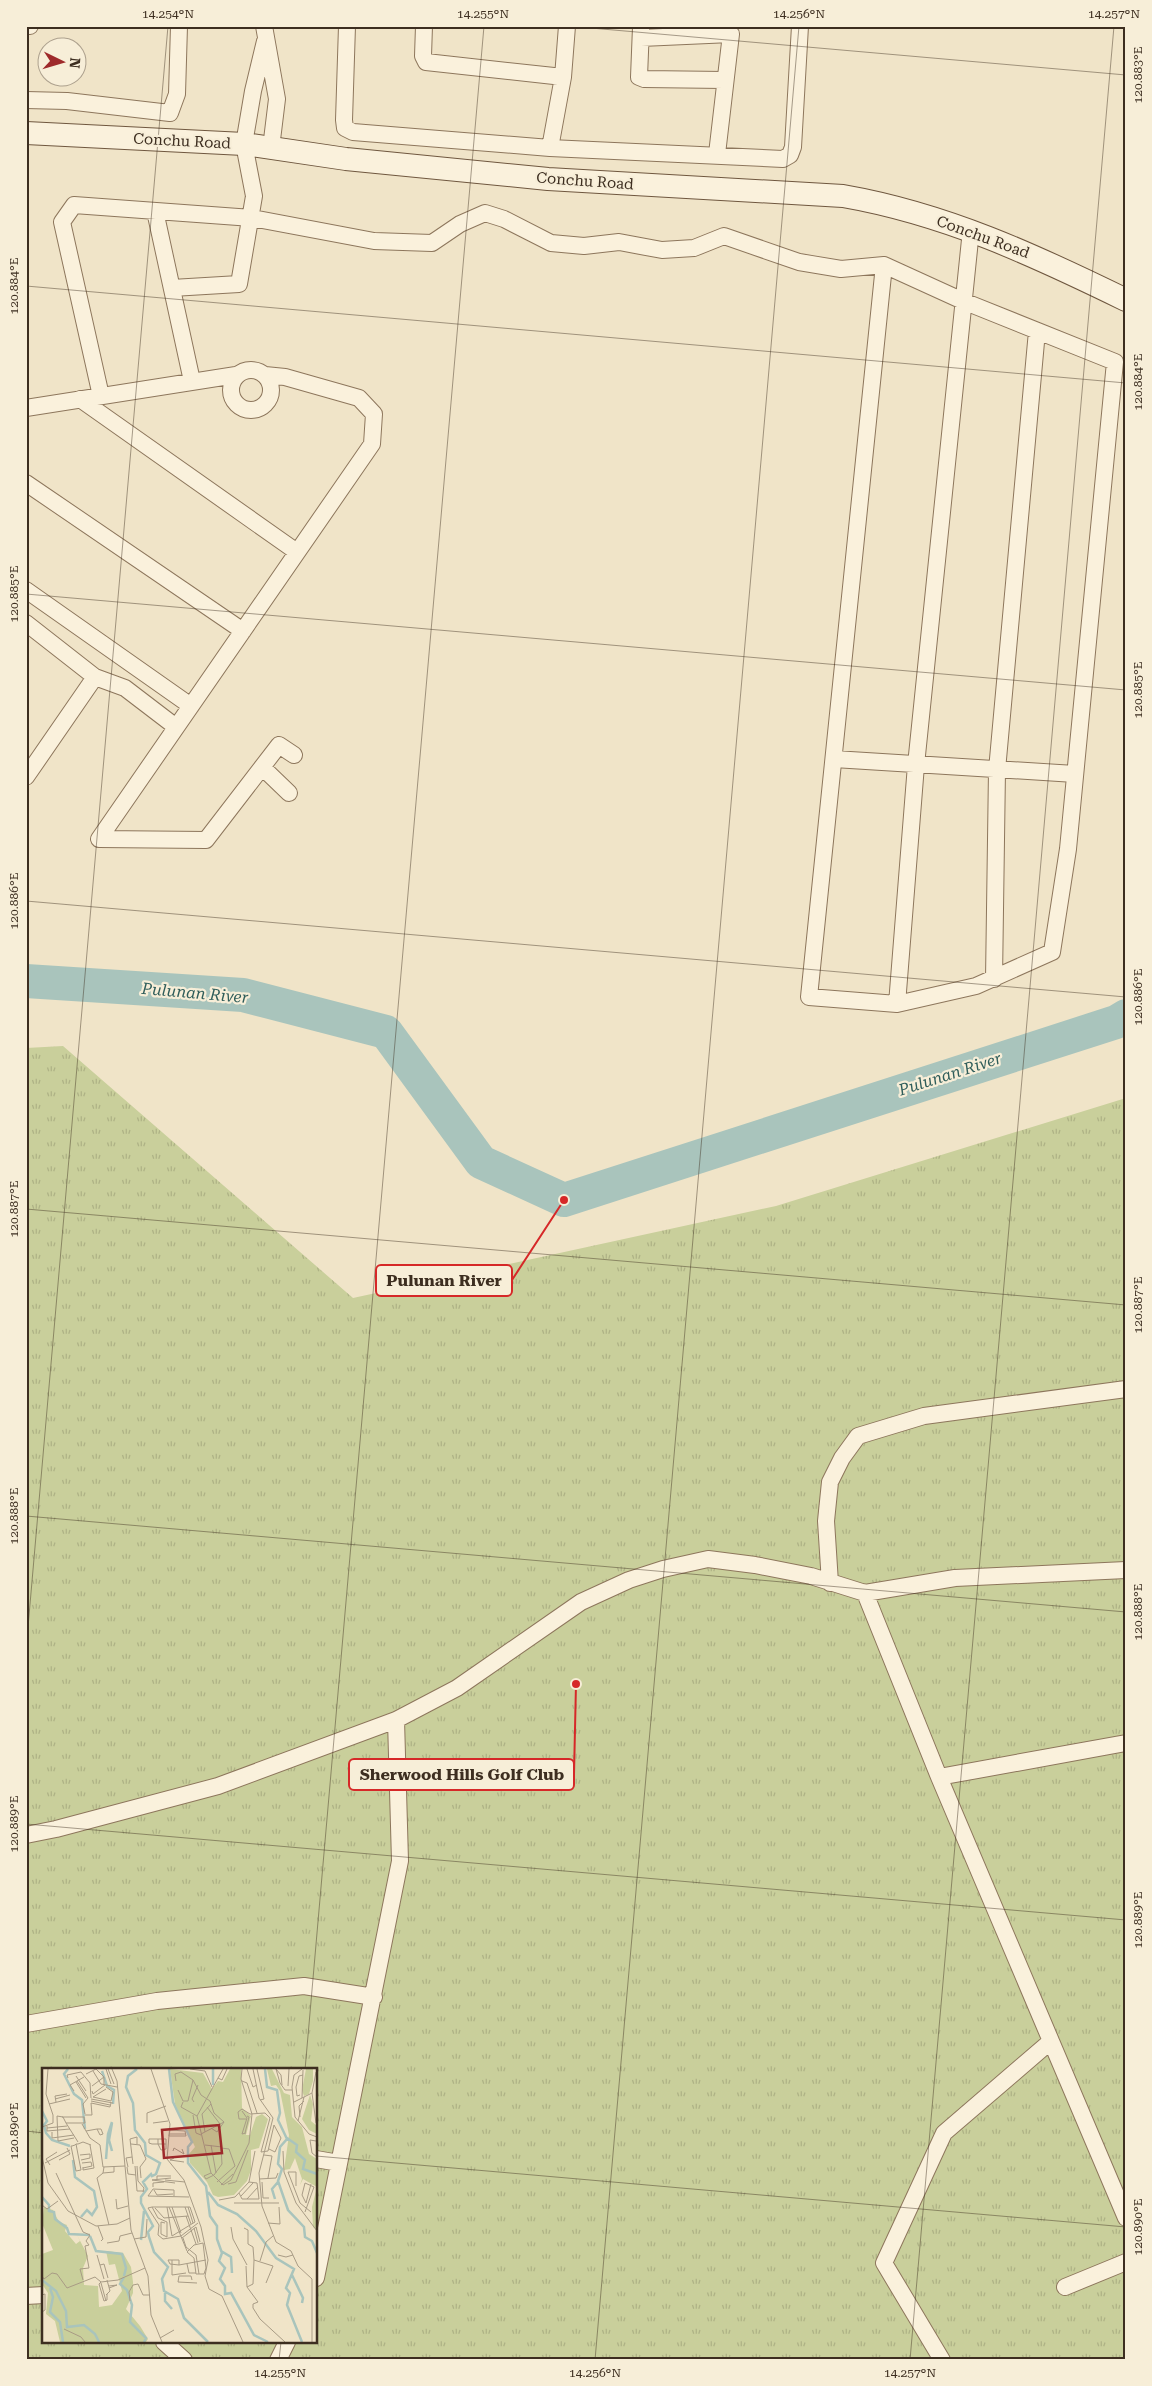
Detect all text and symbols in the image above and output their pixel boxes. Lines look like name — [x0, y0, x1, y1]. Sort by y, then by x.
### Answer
text: 14.254°N — [142, 7, 194, 21]
text: 14.255°N — [457, 7, 509, 21]
text: 14.256°N — [773, 7, 825, 21]
text: 14.257°N — [1088, 7, 1140, 21]
north arrow — [38, 38, 88, 88]
text: 120.883°E — [1131, 47, 1145, 103]
text: N — [66, 57, 83, 69]
street label: Conchu Road — [133, 129, 232, 153]
street label: Conchu Road — [536, 169, 635, 193]
street label: Conchu Road — [934, 212, 1032, 262]
text: 120.884°E — [7, 258, 21, 314]
text: 120.884°E — [1131, 354, 1145, 410]
text: 120.885°E — [7, 566, 21, 622]
text: 120.885°E — [1131, 662, 1145, 718]
text: 120.886°E — [7, 873, 21, 929]
text: 120.886°E — [1131, 969, 1145, 1025]
water label: Pulunan River — [140, 979, 249, 1007]
water label: Pulunan River — [895, 1048, 1004, 1100]
text: 120.887°E — [7, 1181, 21, 1237]
callout: Pulunan River — [376, 1265, 512, 1296]
text: Pulunan River — [386, 1271, 502, 1290]
text: 120.887°E — [1131, 1277, 1145, 1333]
text: 120.888°E — [7, 1488, 21, 1544]
text: 120.888°E — [1131, 1584, 1145, 1640]
callout: Sherwood Hills Golf Club — [349, 1759, 574, 1790]
text: Sherwood Hills Golf Club — [360, 1765, 565, 1784]
text: 120.889°E — [7, 1796, 21, 1852]
text: 120.889°E — [1131, 1892, 1145, 1948]
inset map — [42, 2068, 318, 2344]
text: 120.890°E — [7, 2103, 21, 2159]
text: 120.890°E — [1131, 2199, 1145, 2255]
text: 14.255°N — [254, 2366, 306, 2380]
text: 14.256°N — [569, 2366, 621, 2380]
text: 14.257°N — [884, 2366, 936, 2380]

